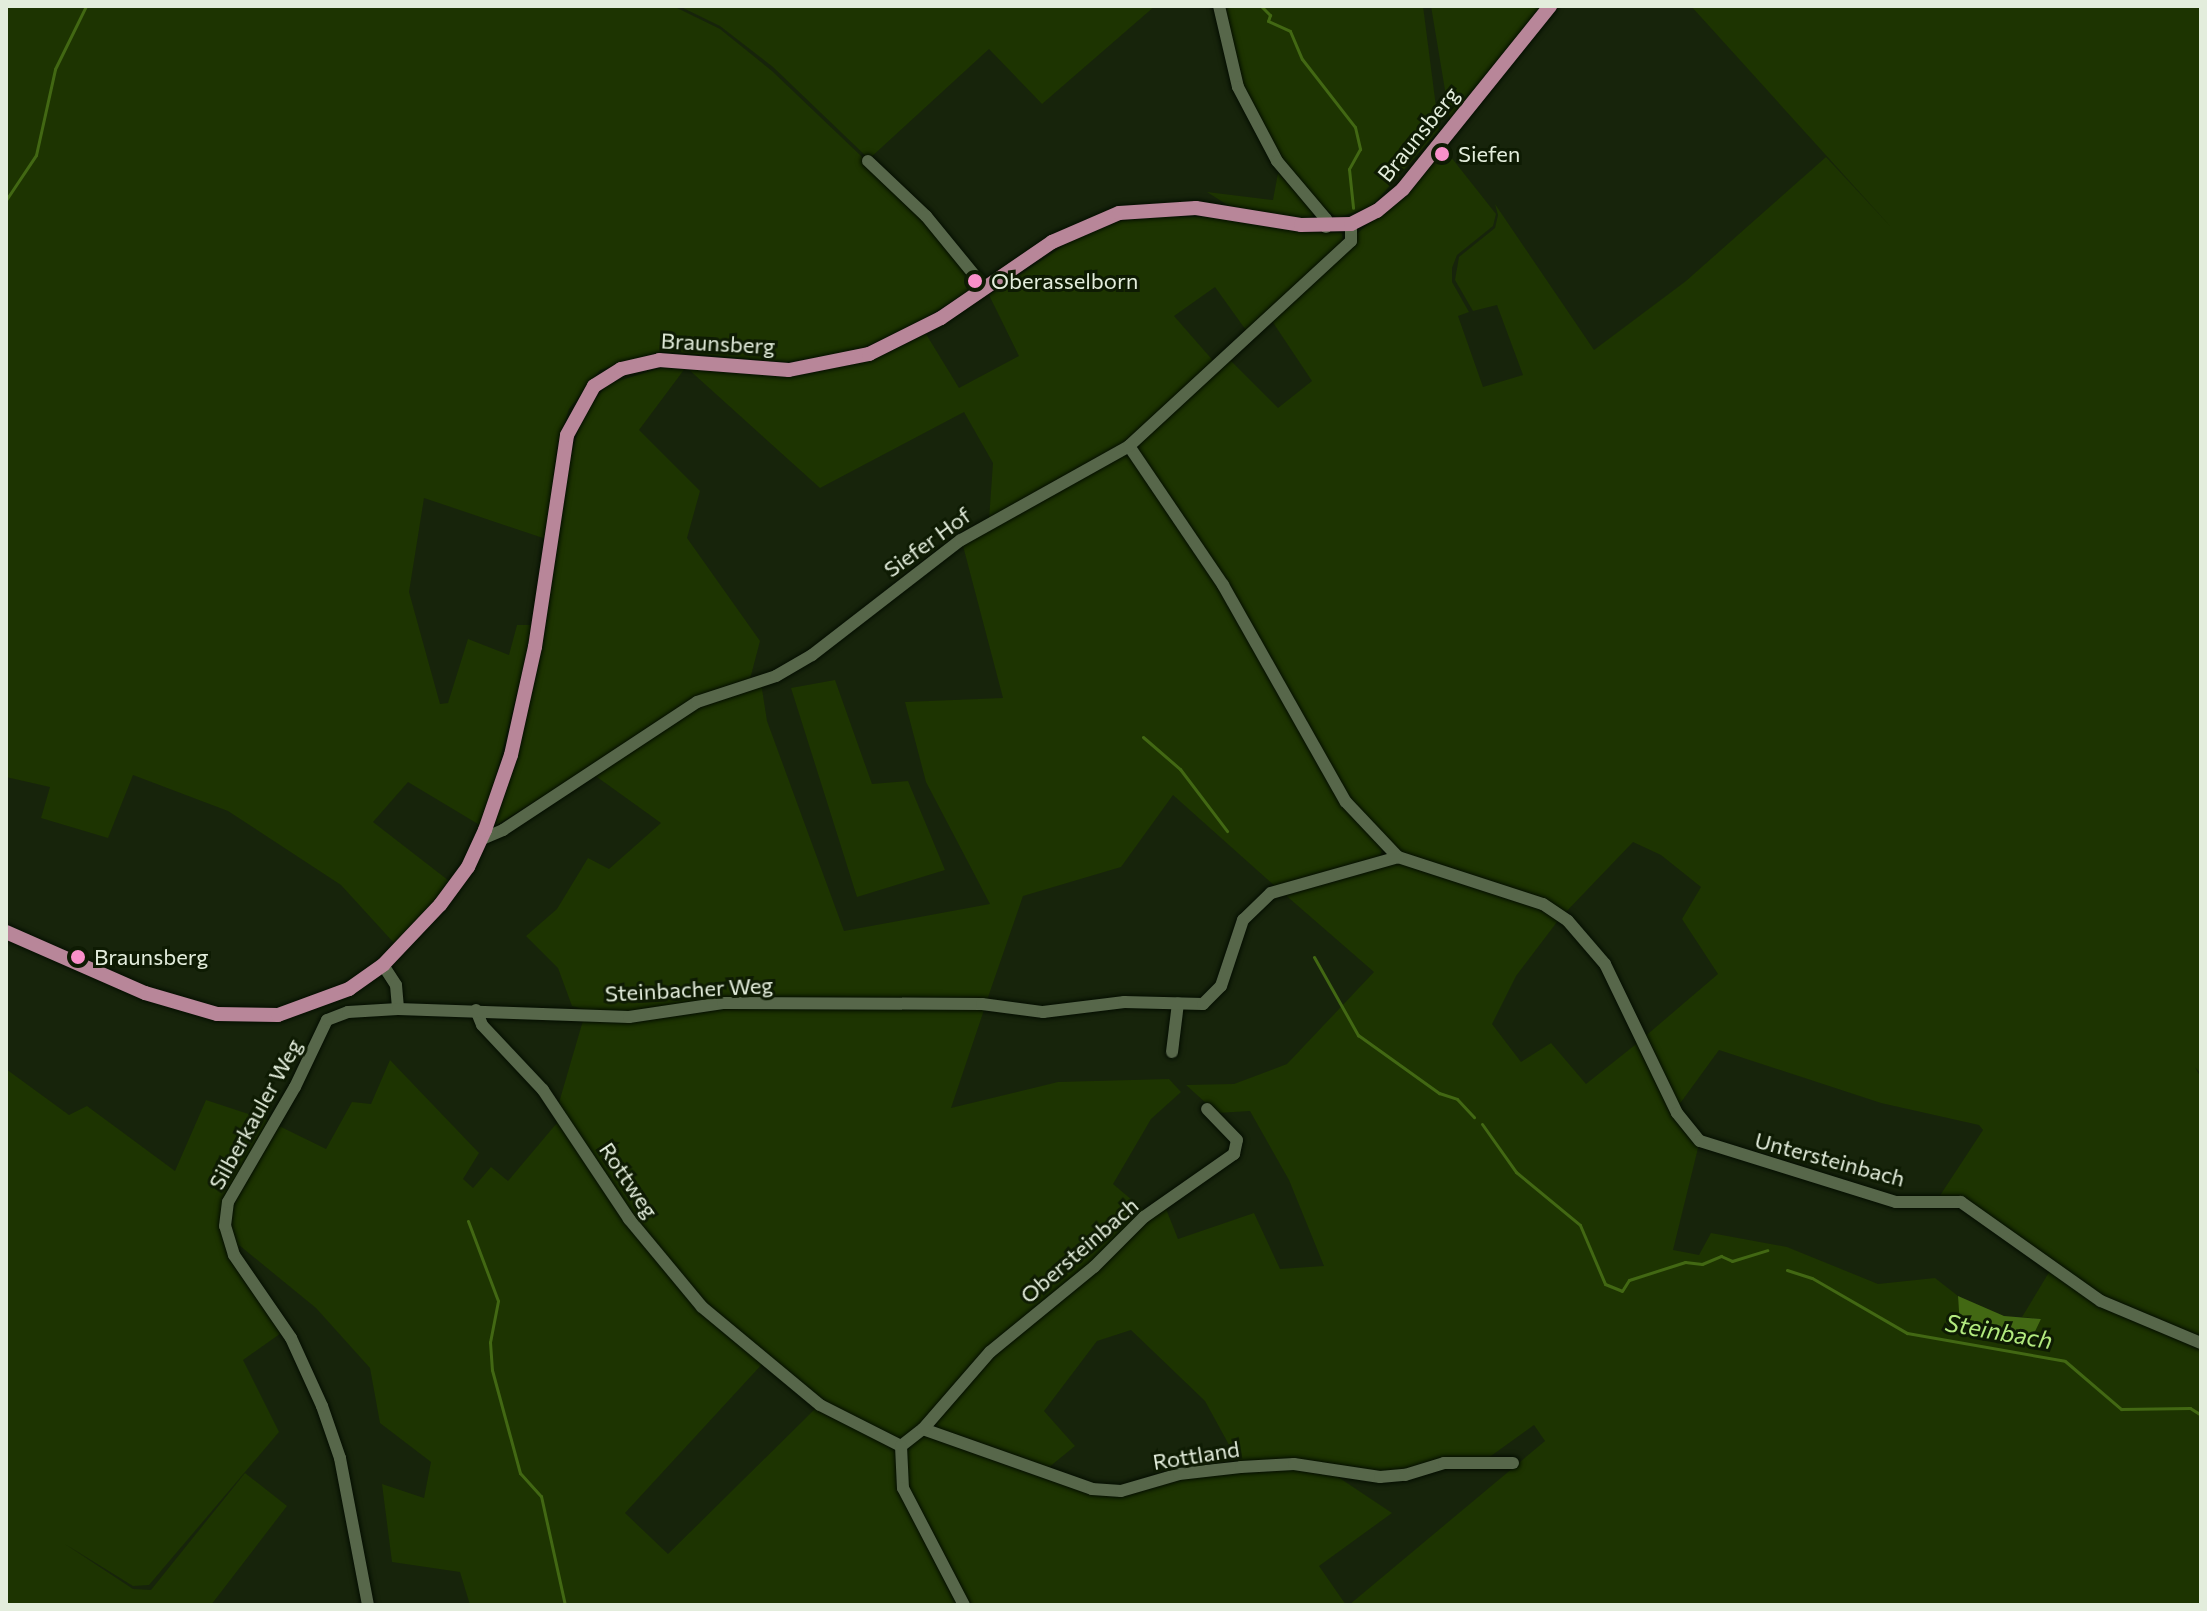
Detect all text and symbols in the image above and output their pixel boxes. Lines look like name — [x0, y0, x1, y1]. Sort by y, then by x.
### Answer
street label: Braunsberg — [1372, 81, 1464, 187]
place label: Siefen — [1458, 141, 1520, 167]
marker: Siefen — [1433, 145, 1451, 163]
place label: Oberasselborn — [991, 268, 1138, 294]
marker: Oberasselborn — [966, 272, 984, 290]
street label: Braunsberg — [660, 327, 776, 359]
street label: Siefer Hof — [878, 502, 976, 582]
place label: Braunsberg — [94, 944, 209, 970]
marker: Braunsberg — [69, 948, 87, 966]
street label: Steinbacher Weg — [604, 971, 774, 1007]
street label: Silberkauler Weg — [203, 1034, 307, 1194]
street label: Untersteinbach — [1752, 1126, 1908, 1192]
street label: Rottweg — [594, 1137, 664, 1223]
street label: Obersteinbach — [1015, 1192, 1143, 1308]
water label: Steinbach — [1943, 1307, 2055, 1355]
street label: Rottland — [1151, 1435, 1241, 1475]

